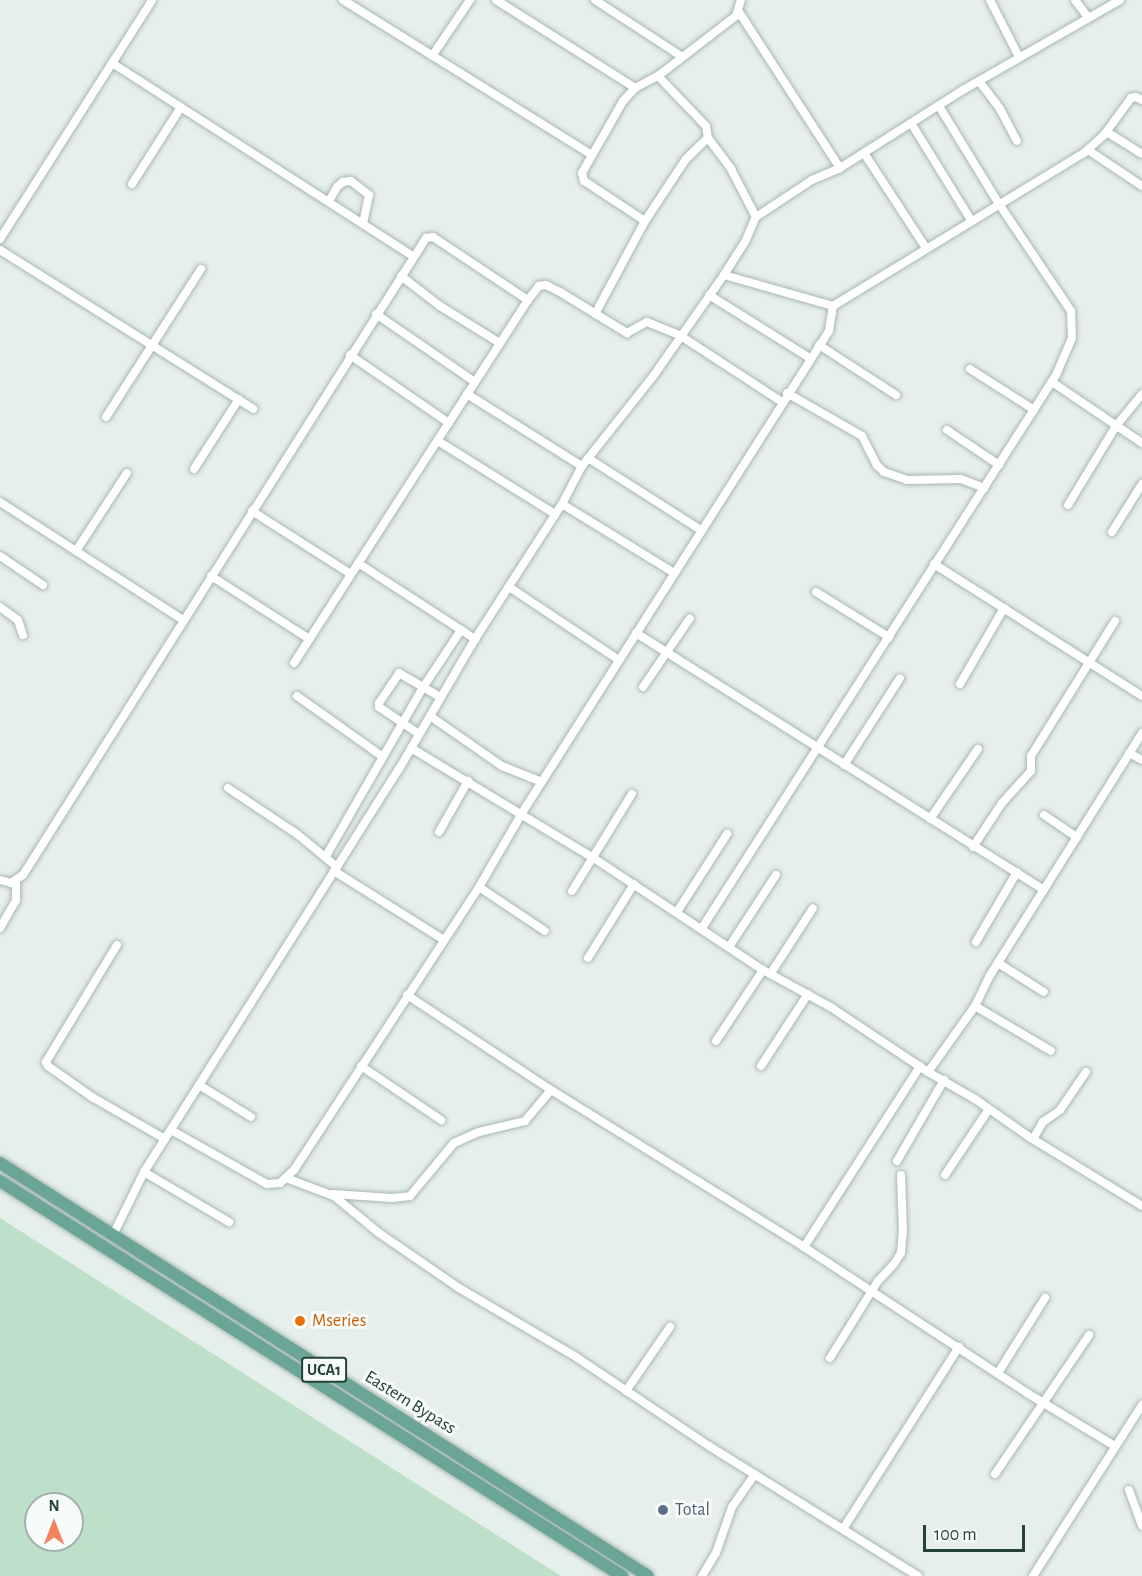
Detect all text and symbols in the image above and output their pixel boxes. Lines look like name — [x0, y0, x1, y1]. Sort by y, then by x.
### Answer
place label: Mseries — [312, 1310, 366, 1332]
marker: Mseries — [293, 1314, 307, 1328]
road number: UCA1 — [300, 1357, 348, 1383]
street label: Eastern Bypass — [360, 1366, 460, 1440]
north arrow — [24, 1492, 84, 1552]
text: N — [48, 1498, 60, 1514]
place label: Total — [675, 1499, 710, 1521]
marker: Total — [656, 1503, 670, 1517]
scale bar — [926, 1513, 1028, 1551]
text: 100 m — [934, 1526, 977, 1544]

